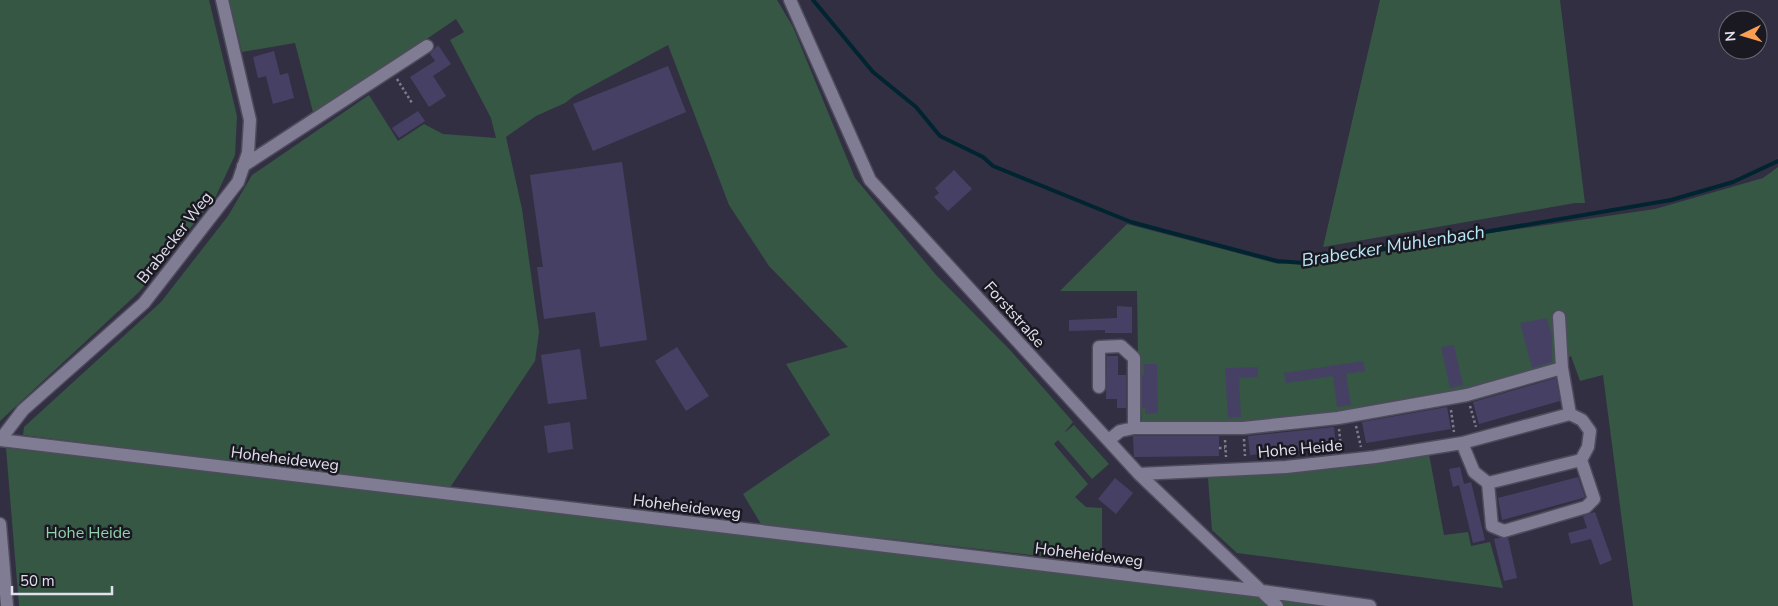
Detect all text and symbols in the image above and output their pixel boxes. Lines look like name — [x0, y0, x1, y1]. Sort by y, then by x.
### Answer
north arrow — [1718, 10, 1768, 60]
text: N — [1721, 30, 1740, 42]
street label: Brabecker Weg — [132, 187, 218, 288]
water label: Brabecker Mühlenbach — [1300, 220, 1486, 272]
street label: Forststraße — [979, 277, 1050, 352]
street label: Hohe Heide — [1257, 434, 1343, 464]
street label: Hoheheideweg — [229, 441, 340, 477]
street label: Hoheheideweg — [631, 489, 742, 525]
park label: Hohe Heide — [45, 522, 131, 544]
street label: Hoheheideweg — [1033, 537, 1144, 573]
scale bar — [12, 564, 112, 596]
text: 50 m — [20, 571, 55, 591]

